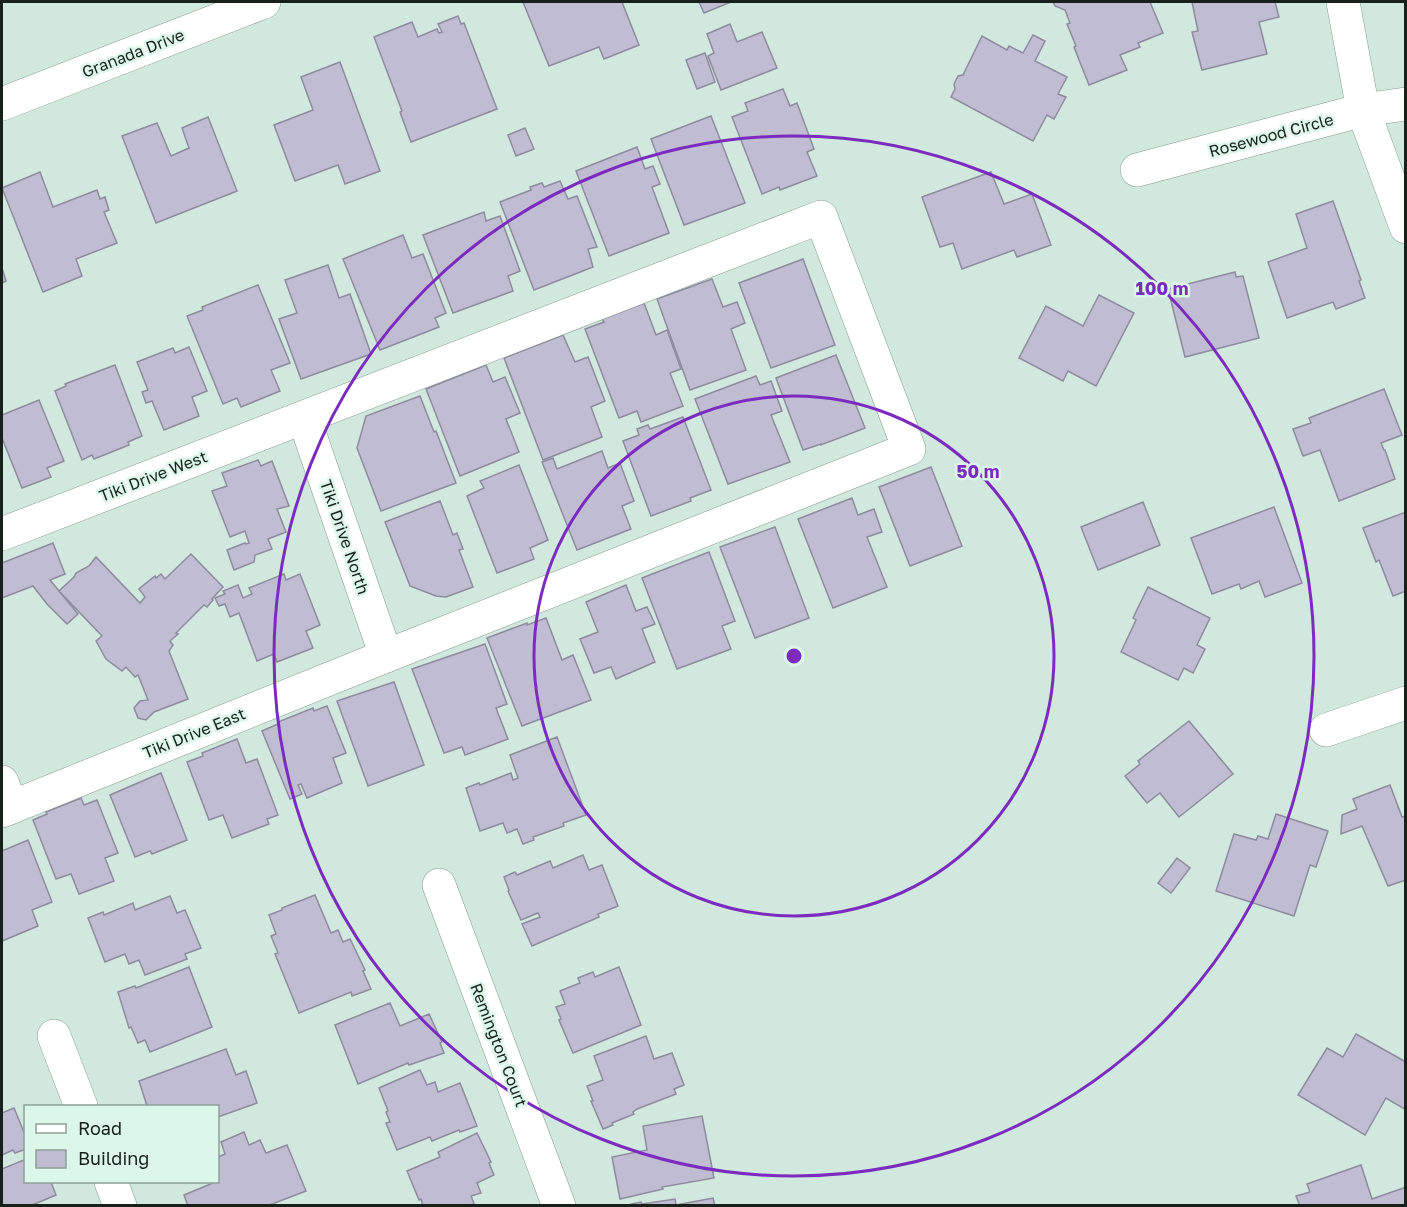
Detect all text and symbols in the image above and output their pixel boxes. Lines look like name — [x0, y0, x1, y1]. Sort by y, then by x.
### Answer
street label: Granada Drive — [79, 24, 187, 82]
street label: Rosewood Circle — [1207, 109, 1335, 161]
text: 100 m — [1136, 277, 1188, 299]
street label: Tiki Drive West — [96, 446, 210, 506]
text: 50 m — [957, 460, 999, 482]
street label: Tiki Drive North — [316, 477, 374, 597]
centre of rings — [784, 646, 804, 666]
street label: Tiki Drive East — [140, 703, 248, 763]
street label: Remington Court — [466, 980, 532, 1110]
legend — [24, 1105, 219, 1183]
text: Road — [78, 1117, 122, 1139]
text: Building — [78, 1147, 149, 1169]

